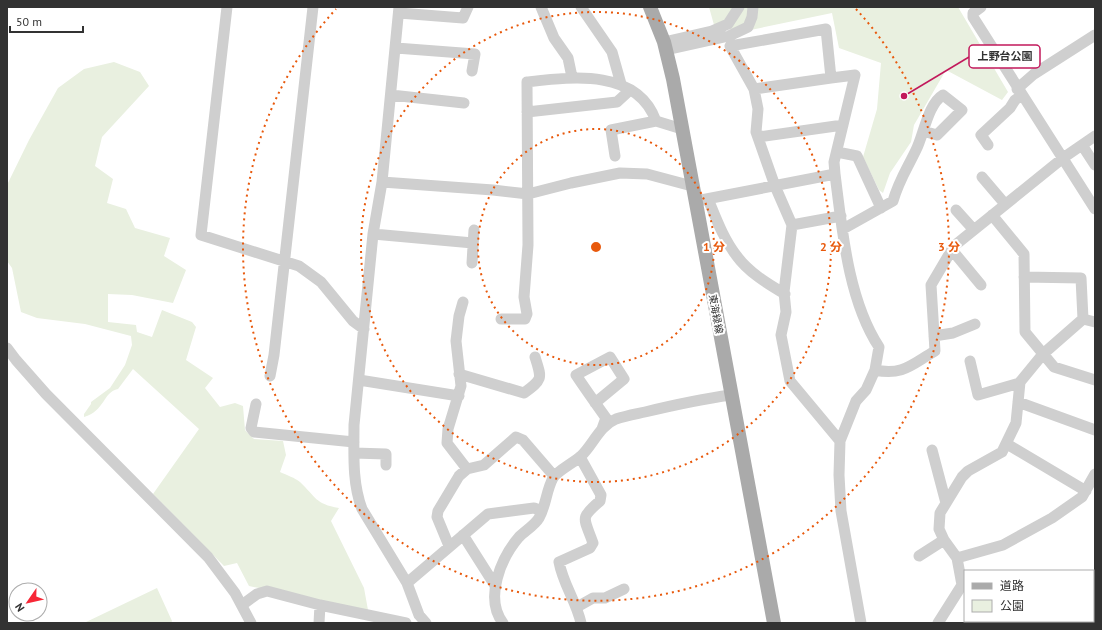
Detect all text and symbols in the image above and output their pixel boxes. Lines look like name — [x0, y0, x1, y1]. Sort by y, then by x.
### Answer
scale bar — [10, 8, 83, 34]
text: 50 m — [16, 14, 42, 29]
callout: 上野台公園 — [969, 45, 1040, 68]
text: 上野台公園 — [978, 49, 1033, 63]
text: 1 分 — [703, 239, 725, 254]
text: 2 分 — [820, 239, 842, 254]
text: 3 分 — [938, 239, 960, 254]
centre of rings — [589, 240, 603, 254]
street label: 東海緑線 — [706, 293, 726, 335]
legend — [964, 570, 1094, 622]
text: 道路 — [1000, 578, 1024, 593]
north arrow — [8, 582, 48, 622]
text: 公園 — [1000, 598, 1024, 613]
text: N — [12, 601, 28, 615]

